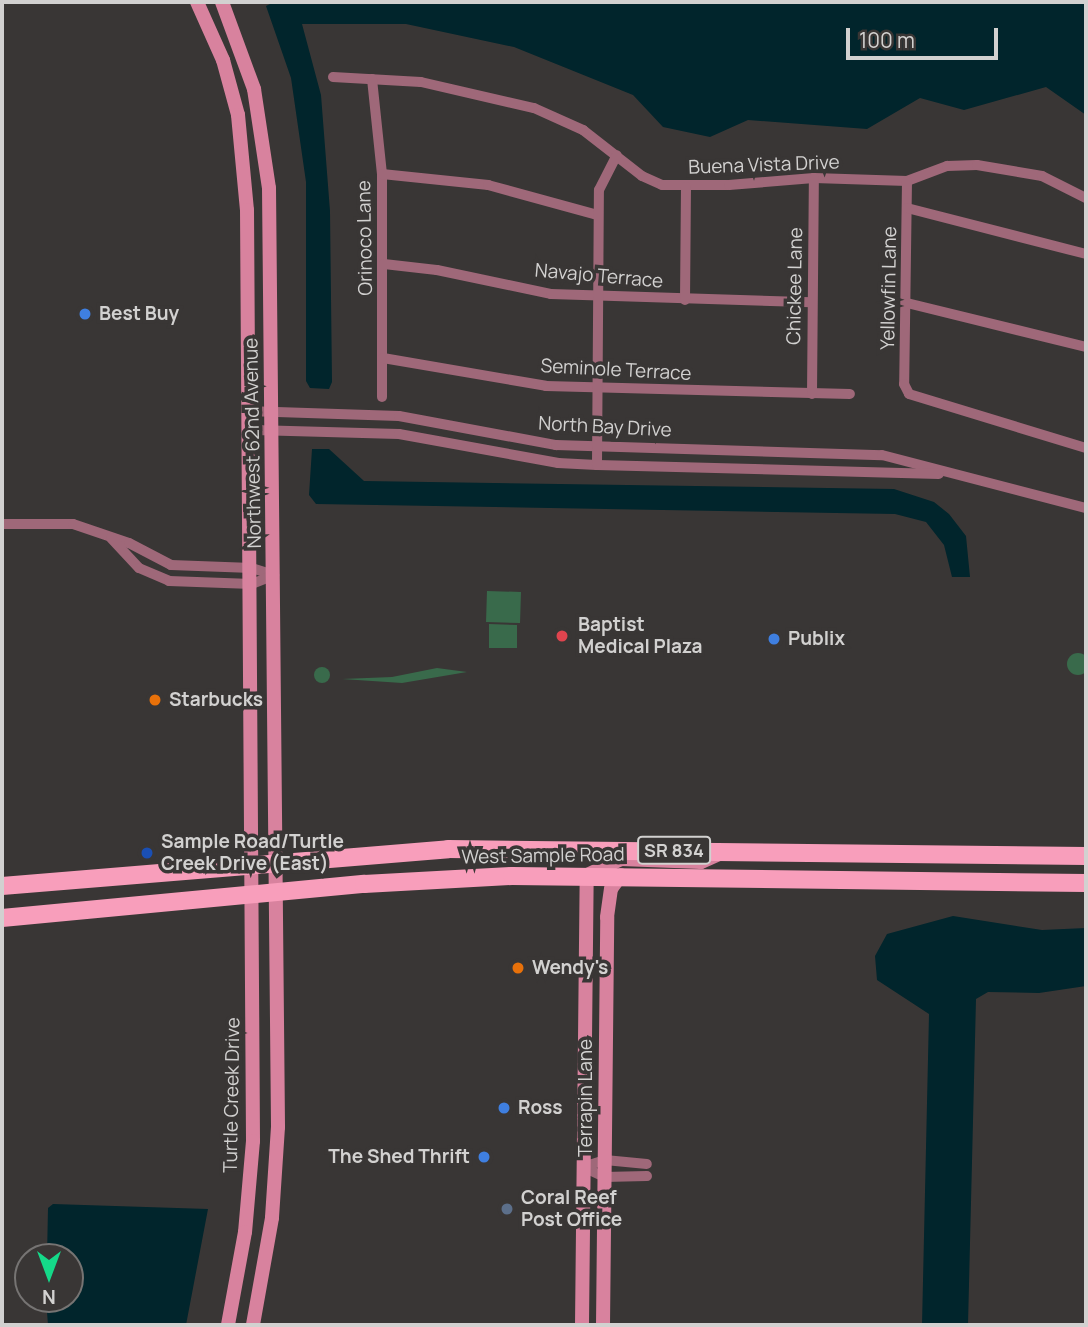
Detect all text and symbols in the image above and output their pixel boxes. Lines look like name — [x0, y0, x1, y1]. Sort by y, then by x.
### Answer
scale bar — [850, 14, 1002, 58]
text: 100 m — [859, 26, 915, 54]
street label: Buena Vista Drive — [688, 151, 840, 179]
street label: Orinoco Lane — [353, 180, 377, 296]
street label: Yellowfin Lane — [877, 226, 901, 350]
street label: Chickee Lane — [783, 227, 807, 345]
street label: Navajo Terrace — [534, 259, 664, 293]
place label: Best Buy — [99, 303, 179, 325]
marker: Best Buy — [77, 306, 93, 322]
street label: Northwest 62nd Avenue — [240, 338, 266, 548]
street label: Seminole Terrace — [540, 355, 692, 385]
street label: North Bay Drive — [538, 412, 672, 442]
place label: Baptist Medical Plaza — [578, 614, 703, 658]
marker: Baptist Medical Plaza — [552, 626, 572, 646]
place label: Publix — [788, 628, 845, 650]
marker: Publix — [766, 631, 782, 647]
place label: Starbucks — [169, 689, 263, 711]
marker: Starbucks — [147, 692, 163, 708]
place label: Sample Road/Turtle Creek Drive (East) — [161, 831, 344, 875]
road number: SR 834 — [636, 836, 712, 864]
street label: West Sample Road — [461, 843, 625, 869]
marker: Sample Road/Turtle Creek Drive (East) — [139, 845, 155, 861]
place label: Wendy's — [532, 957, 608, 979]
marker: Wendy's — [510, 960, 526, 976]
street label: Turtle Creek Drive — [219, 1017, 245, 1173]
street label: Terrapin Lane — [575, 1039, 597, 1157]
place label: Ross — [518, 1097, 563, 1119]
marker: Ross — [496, 1100, 512, 1116]
place label: The Shed Thrift — [328, 1146, 470, 1168]
marker: The Shed Thrift — [476, 1149, 492, 1165]
place label: Coral Reef Post Office — [521, 1187, 622, 1231]
marker: Coral Reef Post Office — [499, 1201, 515, 1217]
north arrow — [14, 1243, 84, 1313]
text: N — [42, 1284, 56, 1310]

